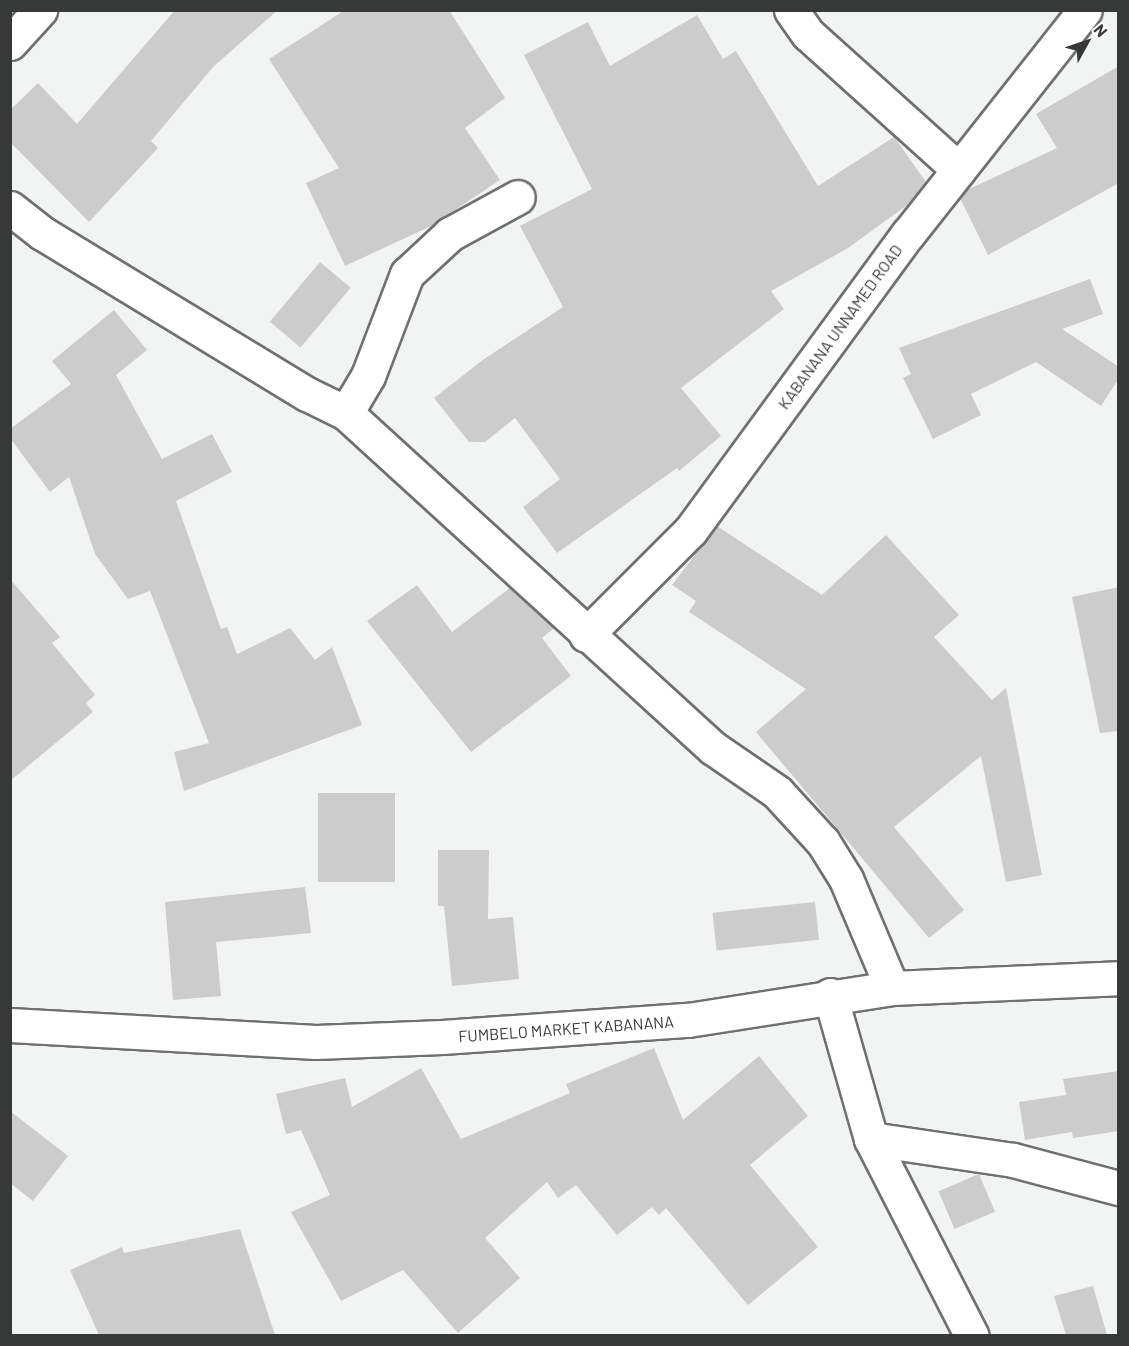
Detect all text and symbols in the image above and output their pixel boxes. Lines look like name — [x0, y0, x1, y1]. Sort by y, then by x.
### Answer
north arrow — [1057, 12, 1117, 72]
text: N — [1090, 20, 1112, 40]
street label: KABANANA UNNAMED ROAD — [774, 241, 906, 413]
street label: FUMBELO MARKET KABANANA — [458, 1012, 674, 1046]

